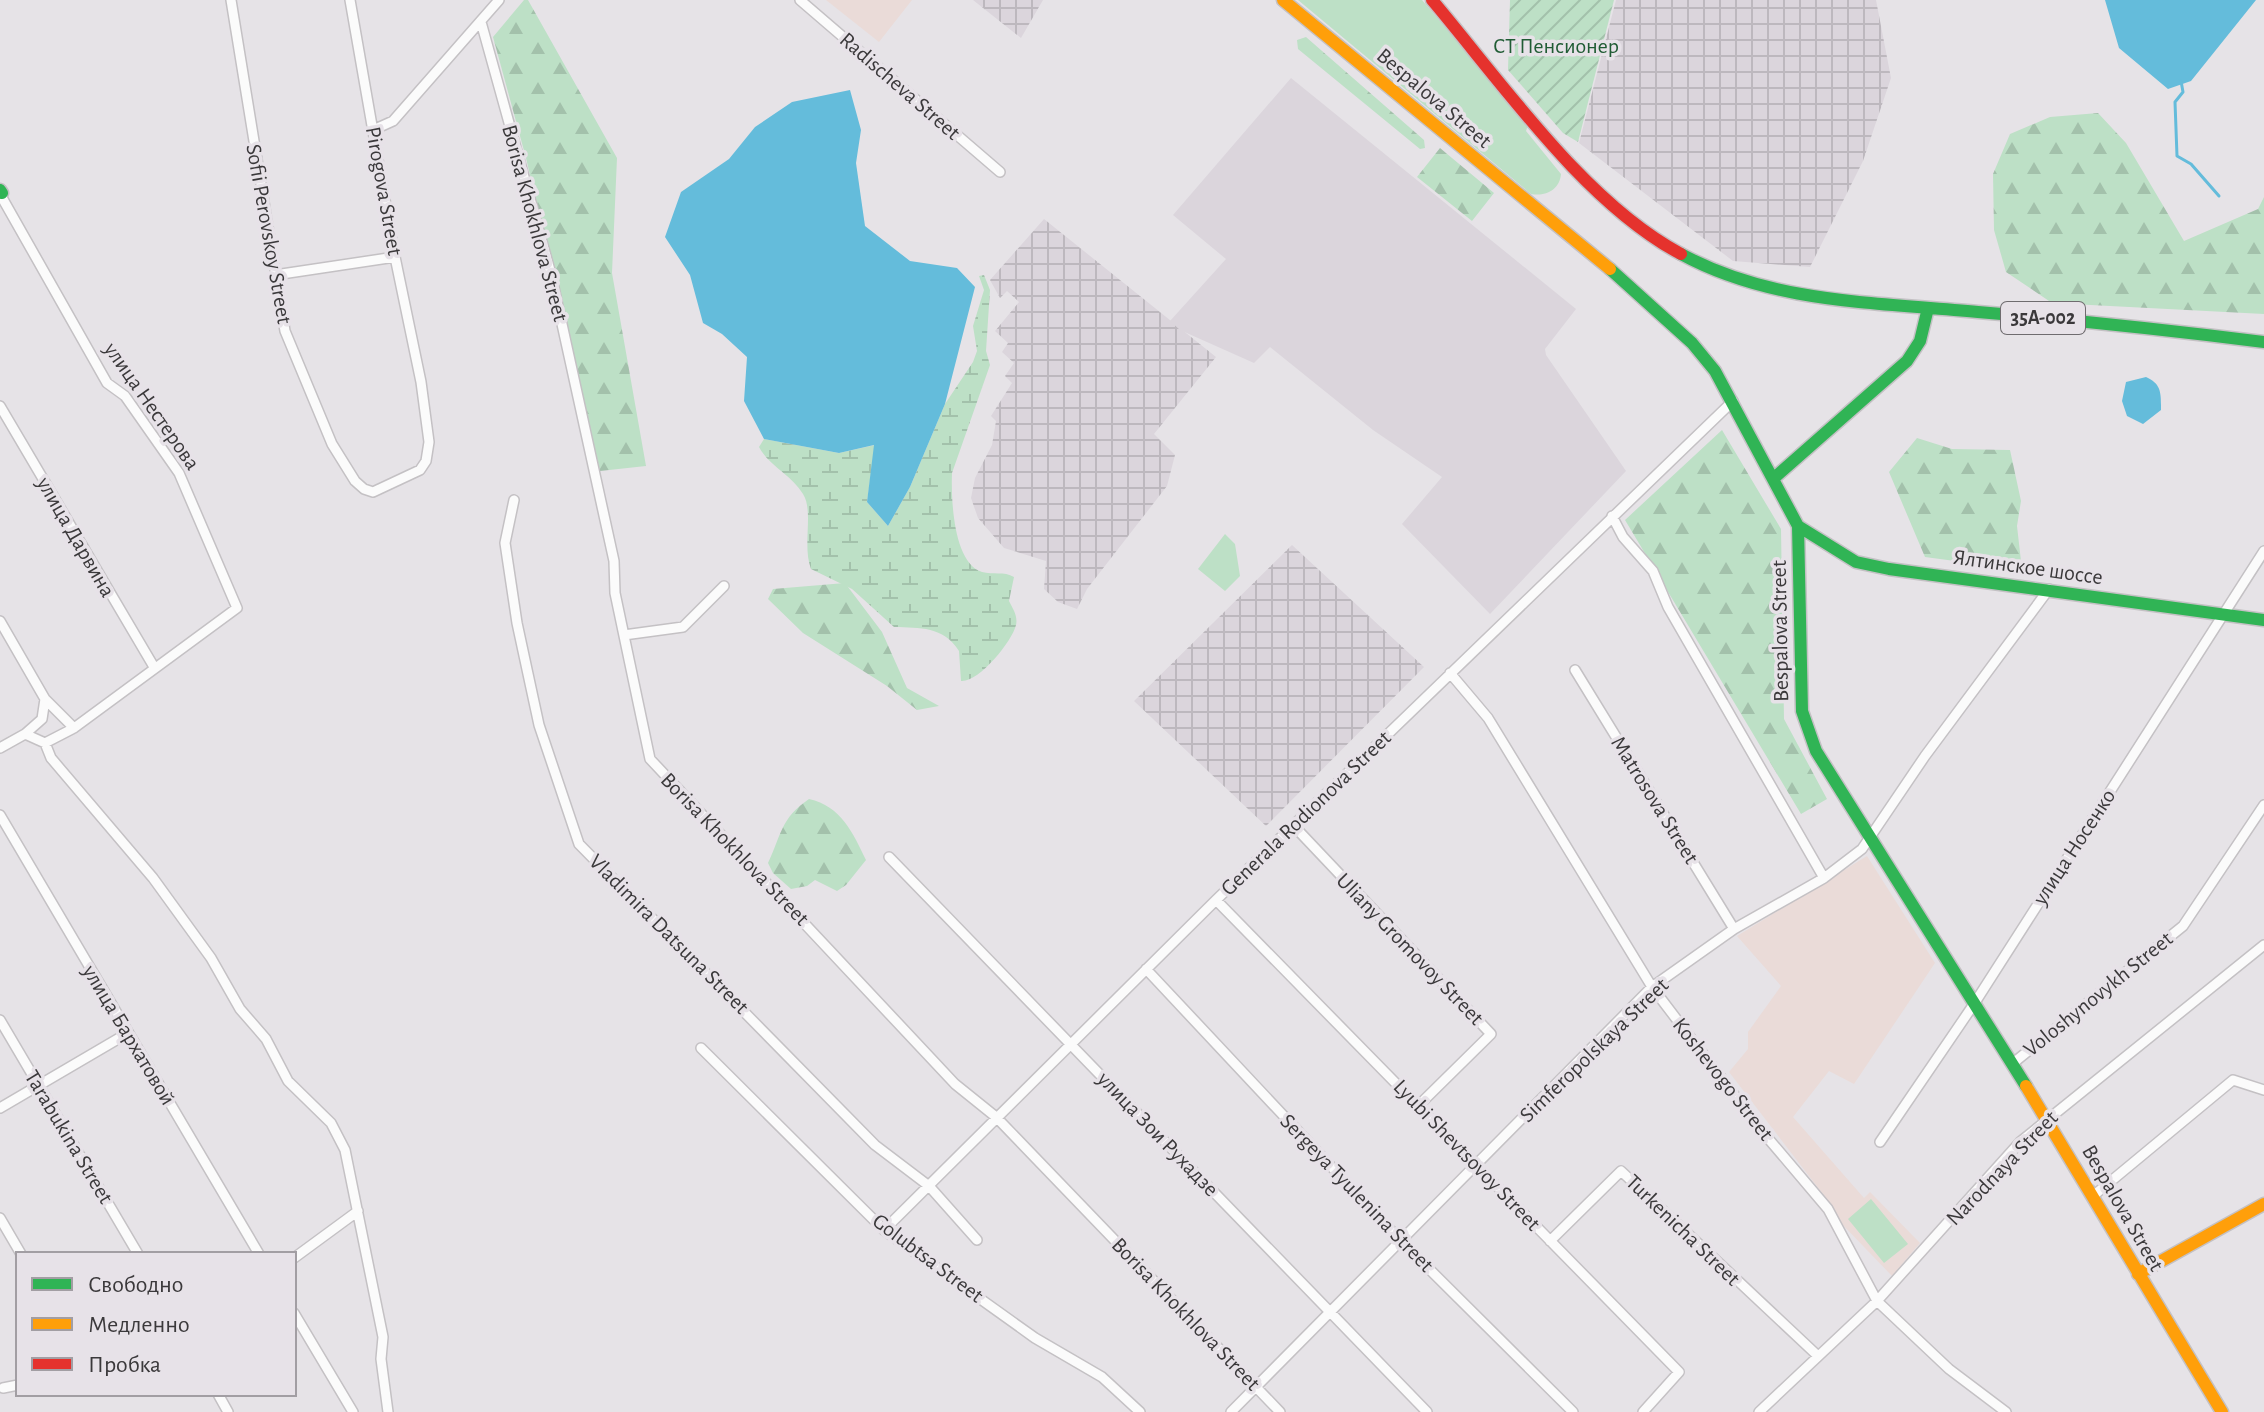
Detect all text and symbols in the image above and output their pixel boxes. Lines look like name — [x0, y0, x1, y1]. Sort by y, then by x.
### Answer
street label: Radischeva Street — [836, 28, 964, 144]
park label: СТ Пенсионер — [1493, 35, 1619, 57]
street label: Bespalova Street — [1373, 44, 1495, 152]
street label: Borisa Khokhlova Street — [498, 122, 572, 324]
street label: Pirogova Street — [362, 125, 406, 257]
street label: Sofii Perovskoy Street — [242, 142, 296, 326]
road number: 35А-002 — [2001, 302, 2085, 334]
street label: улица Нестерова — [99, 337, 204, 474]
street label: улица Дарвина — [32, 472, 119, 601]
street label: Ялтинское шоссе — [1952, 546, 2104, 588]
street label: Bespalova Street — [1768, 560, 1792, 702]
street label: Generala Rodionova Street — [1217, 726, 1395, 900]
street label: Matrosova Street — [1607, 733, 1703, 867]
street label: Borisa Khokhlova Street — [657, 768, 813, 930]
street label: улица Носенко — [2028, 785, 2119, 910]
street label: Vladimira Datsuna Street — [585, 850, 753, 1018]
street label: Uliany Gromovoy Street — [1332, 869, 1488, 1029]
street label: Voloshynovykh Street — [2019, 927, 2177, 1061]
street label: улица Бархатовой — [78, 960, 179, 1109]
street label: Simferopolskaya Street — [1515, 974, 1673, 1126]
street label: Koshevogo Street — [1669, 1014, 1777, 1144]
street label: Tarabukina Street — [21, 1067, 117, 1207]
street label: улица Зои Рухадзе — [1093, 1067, 1223, 1200]
street label: Lyubi Shevtsovoy Street — [1389, 1075, 1545, 1235]
street label: Narodnaya Street — [1942, 1107, 2062, 1229]
street label: Sergeya Tyulenina Street — [1276, 1110, 1438, 1276]
street label: Bespalova Street — [2078, 1141, 2168, 1275]
street label: Turkenicha Street — [1622, 1170, 1744, 1290]
street label: Golubtsa Street — [869, 1209, 987, 1307]
street label: Borisa Khokhlova Street — [1108, 1233, 1264, 1395]
legend — [16, 1252, 296, 1396]
text: Свободно — [88, 1273, 183, 1297]
text: Медленно — [88, 1313, 190, 1337]
text: Пробка — [88, 1353, 161, 1377]

